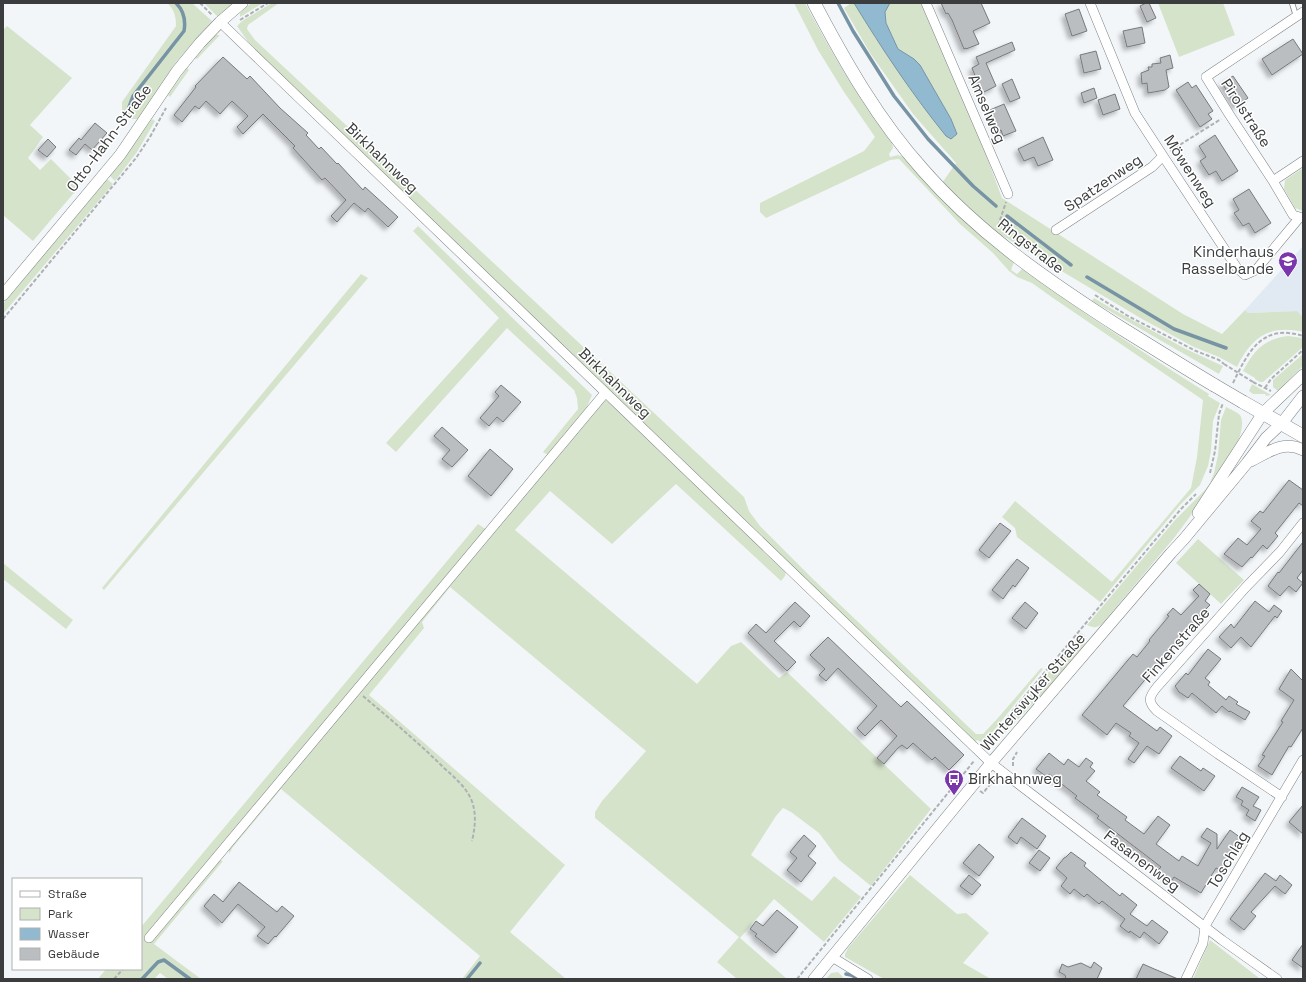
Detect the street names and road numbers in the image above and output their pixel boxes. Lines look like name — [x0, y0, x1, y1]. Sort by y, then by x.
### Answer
street label: Amselweg — [964, 71, 1011, 146]
street label: Pirolstraße — [1217, 75, 1276, 151]
street label: Otto-Hahn-Straße — [62, 80, 155, 195]
street label: Birkhahnweg — [342, 118, 423, 197]
street label: Möwenweg — [1160, 131, 1221, 210]
street label: Spatzenweg — [1060, 150, 1145, 216]
street label: Ringstraße — [994, 214, 1068, 277]
street label: Birkhahnweg — [575, 343, 656, 422]
street label: Finkenstraße — [1138, 603, 1214, 686]
street label: Winterswyker Straße — [976, 629, 1089, 755]
street label: Fasanenweg — [1100, 826, 1184, 895]
street label: Toschlag — [1203, 827, 1252, 892]

